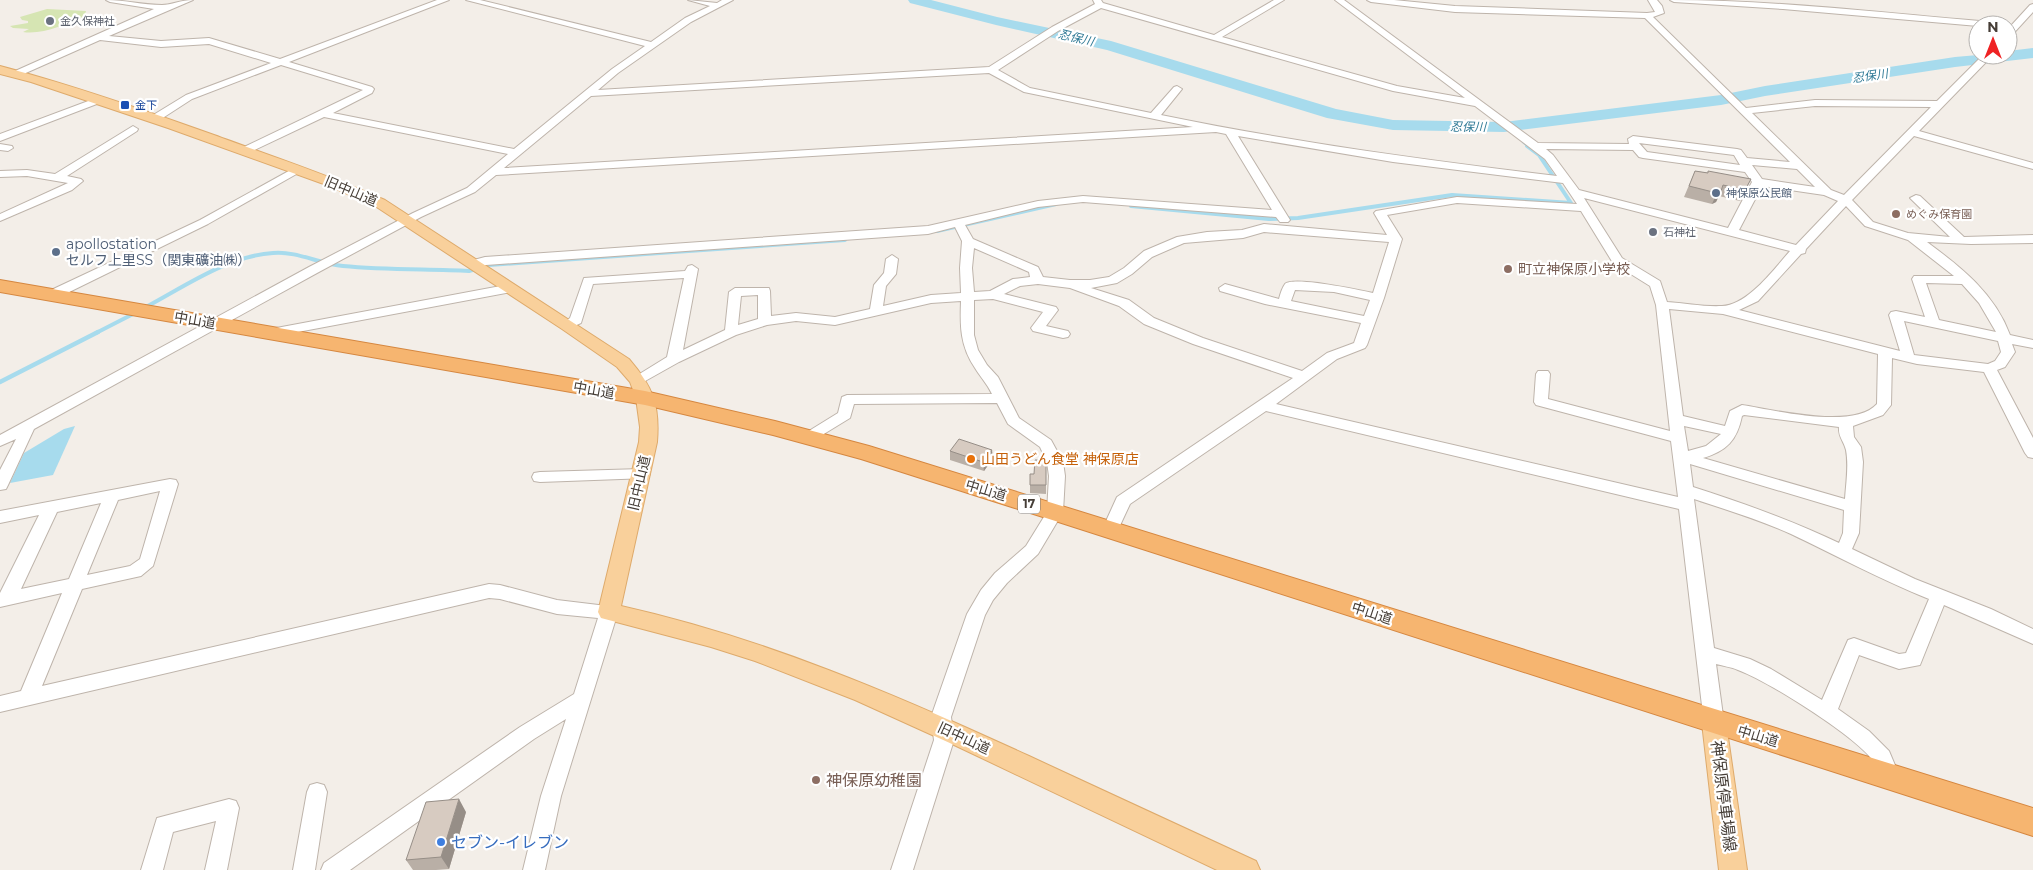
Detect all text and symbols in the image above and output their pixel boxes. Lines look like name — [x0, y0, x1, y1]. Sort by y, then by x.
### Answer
place label: 金久保神社 — [60, 14, 115, 28]
marker: 金久保神社 — [44, 15, 56, 27]
north arrow — [1968, 15, 2018, 65]
text: N — [1987, 18, 1999, 36]
water label: 忍保川 — [1057, 26, 1097, 49]
water label: 忍保川 — [1851, 65, 1891, 85]
place label: 金下 — [135, 98, 157, 112]
marker: 金下 — [119, 99, 131, 111]
water label: 忍保川 — [1450, 119, 1488, 134]
street label: 旧中山道 — [322, 172, 380, 210]
place label: 神保原公民館 — [1726, 186, 1792, 200]
marker: 神保原公民館 — [1710, 187, 1722, 199]
place label: めぐみ保育園 — [1906, 207, 1972, 221]
marker: めぐみ保育園 — [1890, 208, 1902, 220]
place label: 石神社 — [1663, 225, 1696, 239]
marker: 石神社 — [1647, 226, 1659, 238]
place label: apollostation セルフ上里SS（関東礦油㈱） — [66, 235, 251, 269]
marker: apollostation セルフ上里SS（関東礦油㈱） — [50, 246, 62, 258]
place label: 町立神保原小学校 — [1518, 260, 1630, 278]
marker: 町立神保原小学校 — [1502, 263, 1514, 275]
street label: 中山道 — [173, 307, 217, 333]
street label: 中山道 — [572, 377, 616, 403]
place label: 山田うどん食堂 神保原店 — [981, 450, 1139, 468]
marker: 山田うどん食堂 神保原店 — [965, 453, 977, 465]
street label: 旧中山道 — [624, 454, 654, 512]
street label: 中山道 — [963, 475, 1009, 505]
road number: 17 — [1018, 494, 1040, 514]
street label: 中山道 — [1349, 598, 1395, 628]
street label: 旧中山道 — [935, 718, 993, 758]
street label: 中山道 — [1735, 721, 1781, 751]
street label: 神保原停車場線 — [1707, 739, 1740, 853]
place label: 神保原幼稚園 — [826, 771, 922, 790]
marker: 神保原幼稚園 — [810, 774, 822, 786]
place label: セブン-イレブン — [451, 833, 569, 852]
marker: セブン-イレブン — [435, 836, 447, 848]

